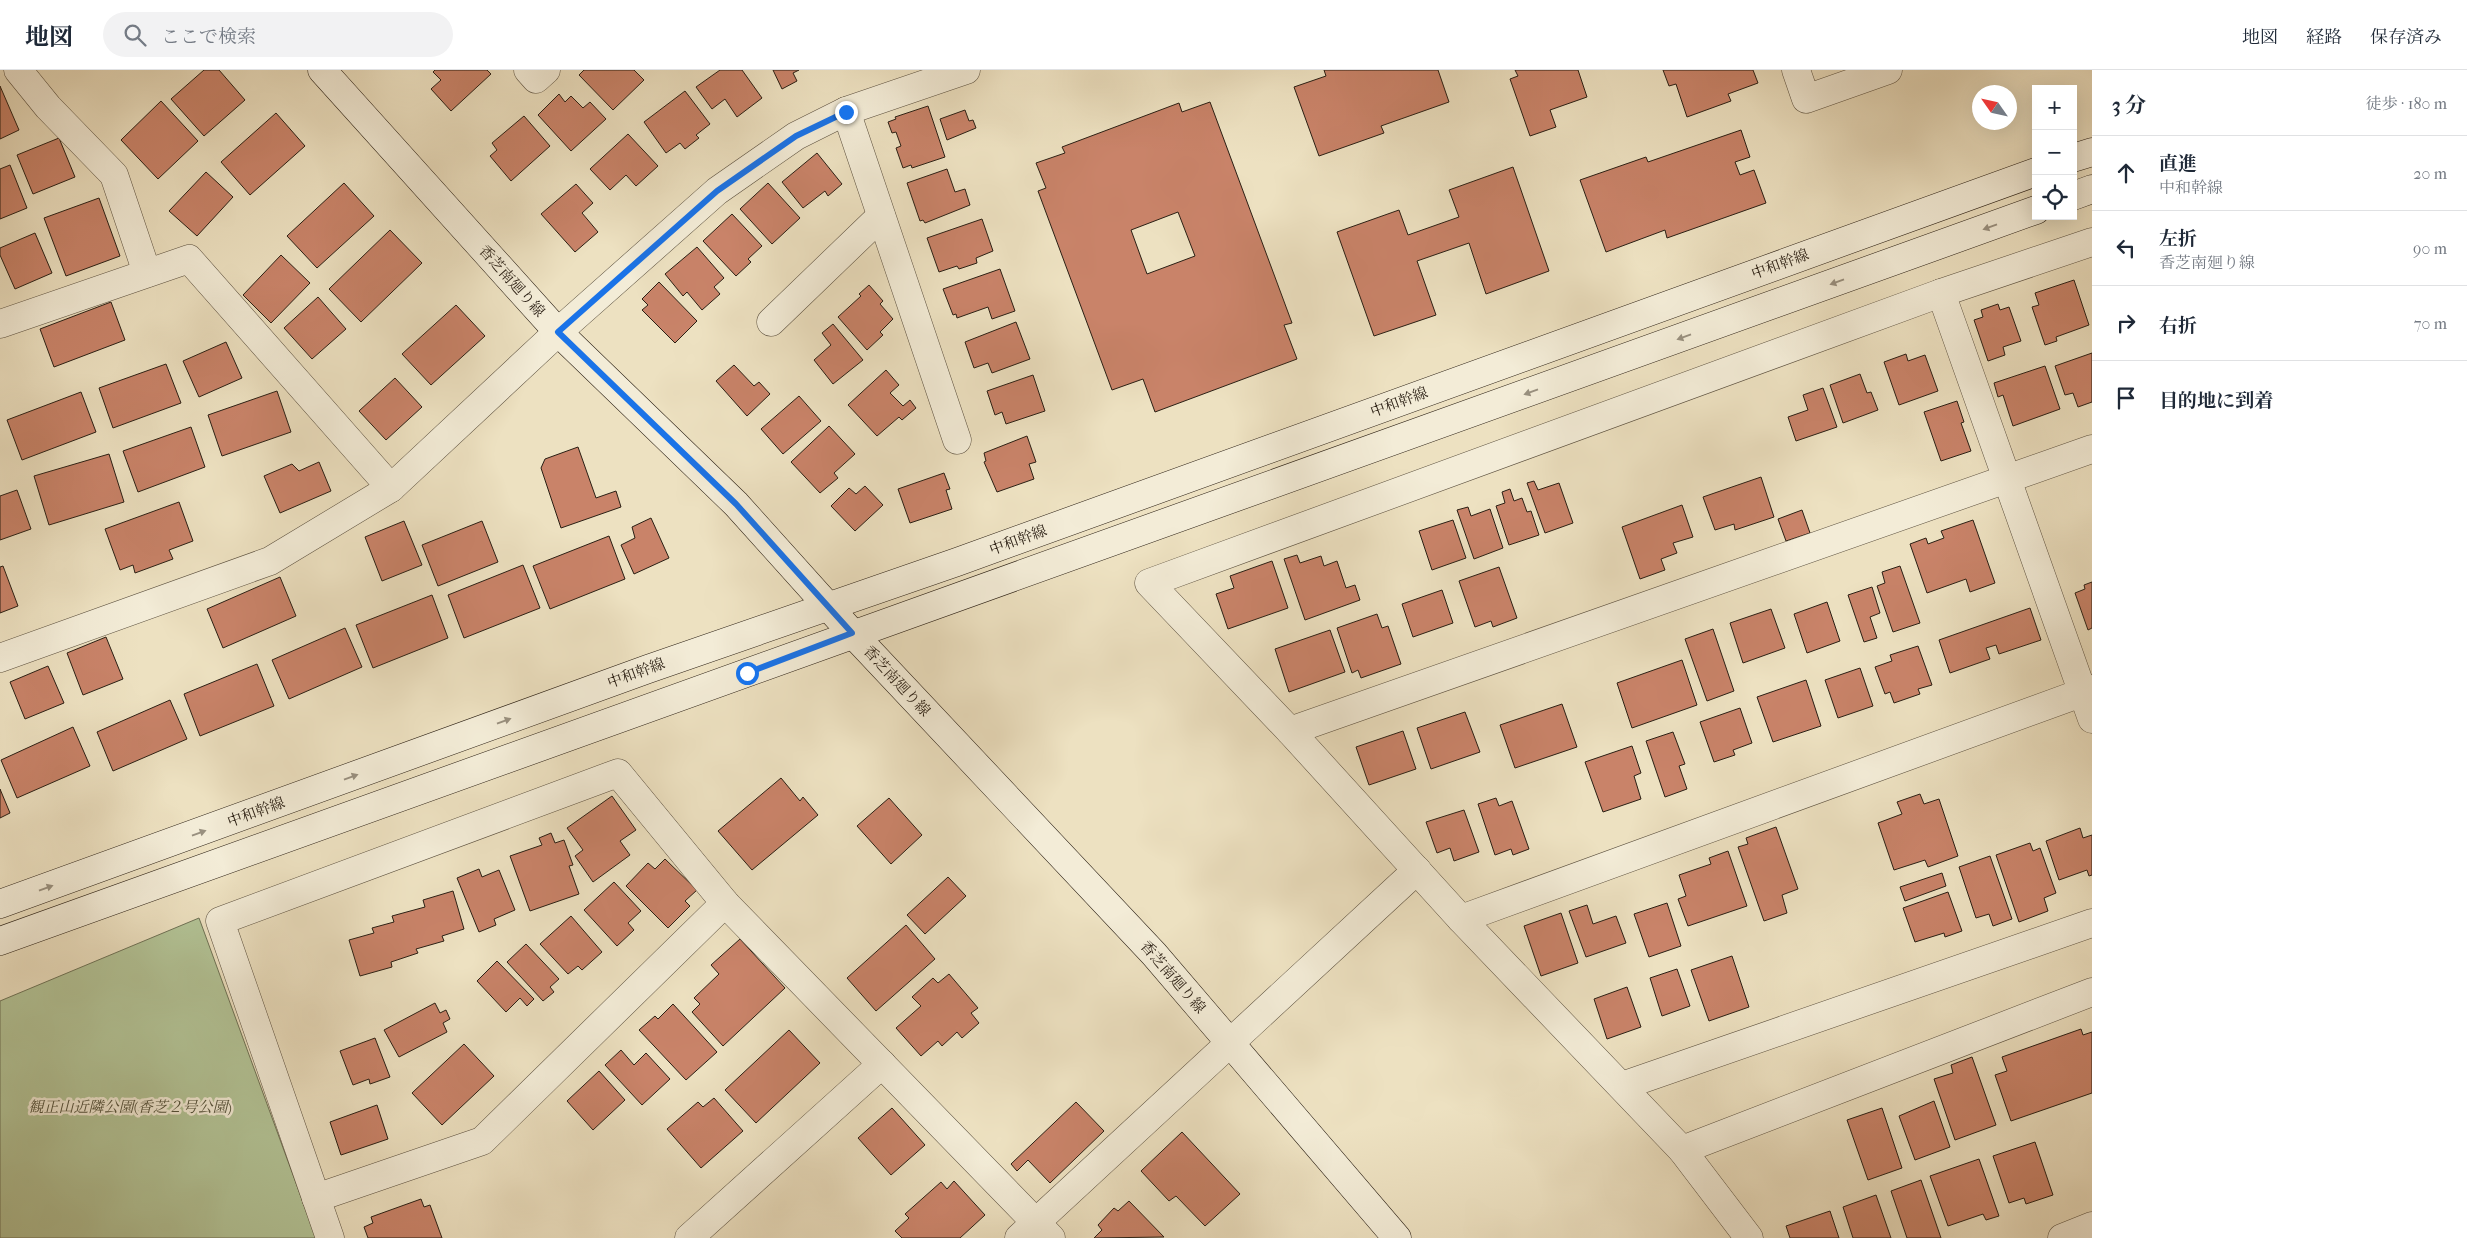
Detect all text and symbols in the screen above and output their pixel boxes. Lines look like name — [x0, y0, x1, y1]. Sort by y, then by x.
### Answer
search box — [103, 12, 453, 57]
icon: search — [121, 21, 149, 49]
text: 地図 — [25, 23, 73, 51]
text: ここで検索 — [161, 26, 256, 48]
text: 地図 — [2242, 27, 2278, 48]
text: 経路 — [2306, 27, 2342, 48]
text: 保存済み — [2370, 27, 2442, 48]
north arrow — [1972, 85, 2017, 130]
map controls — [2032, 85, 2077, 220]
button: + — [2032, 85, 2077, 130]
text: 3 分 — [2112, 93, 2146, 117]
text: 徒歩 · 180 m — [2366, 94, 2447, 113]
route end — [835, 101, 858, 124]
button: − — [2032, 130, 2077, 175]
text: 直進 — [2159, 153, 2197, 175]
icon: ahead — [2112, 159, 2140, 187]
text: 20 m — [2413, 164, 2447, 183]
button: locate — [2032, 175, 2077, 220]
text: 中和幹線 — [2159, 178, 2223, 197]
one-way arrow — [1982, 223, 1997, 231]
text: 左折 — [2159, 228, 2197, 250]
icon: left — [2112, 234, 2140, 262]
text: 90 m — [2413, 239, 2447, 258]
street label: 香芝南廻り線 — [475, 242, 549, 320]
street label: 中和幹線 — [1749, 245, 1811, 283]
text: 香芝南廻り線 — [2159, 253, 2255, 272]
one-way arrow — [1829, 278, 1844, 286]
icon: right — [2112, 309, 2140, 337]
text: 70 m — [2414, 314, 2447, 333]
text: 右折 — [2159, 315, 2197, 337]
one-way arrow — [1676, 333, 1691, 341]
street label: 中和幹線 — [1368, 383, 1430, 421]
icon: arrive — [2112, 384, 2140, 412]
one-way arrow — [1523, 388, 1538, 396]
text: 目的地に到着 — [2159, 390, 2273, 412]
street label: 中和幹線 — [987, 521, 1049, 559]
street label: 香芝南廻り線 — [860, 642, 934, 720]
street label: 中和幹線 — [605, 654, 667, 692]
route start — [736, 662, 759, 685]
one-way arrow — [497, 717, 512, 725]
one-way arrow — [344, 773, 359, 780]
street label: 中和幹線 — [225, 793, 287, 831]
one-way arrow — [192, 829, 207, 837]
one-way arrow — [39, 884, 54, 892]
street label: 香芝南廻り線 — [1137, 937, 1209, 1017]
park label: 観正山近隣公園(香芝２号公園) — [28, 1098, 232, 1116]

